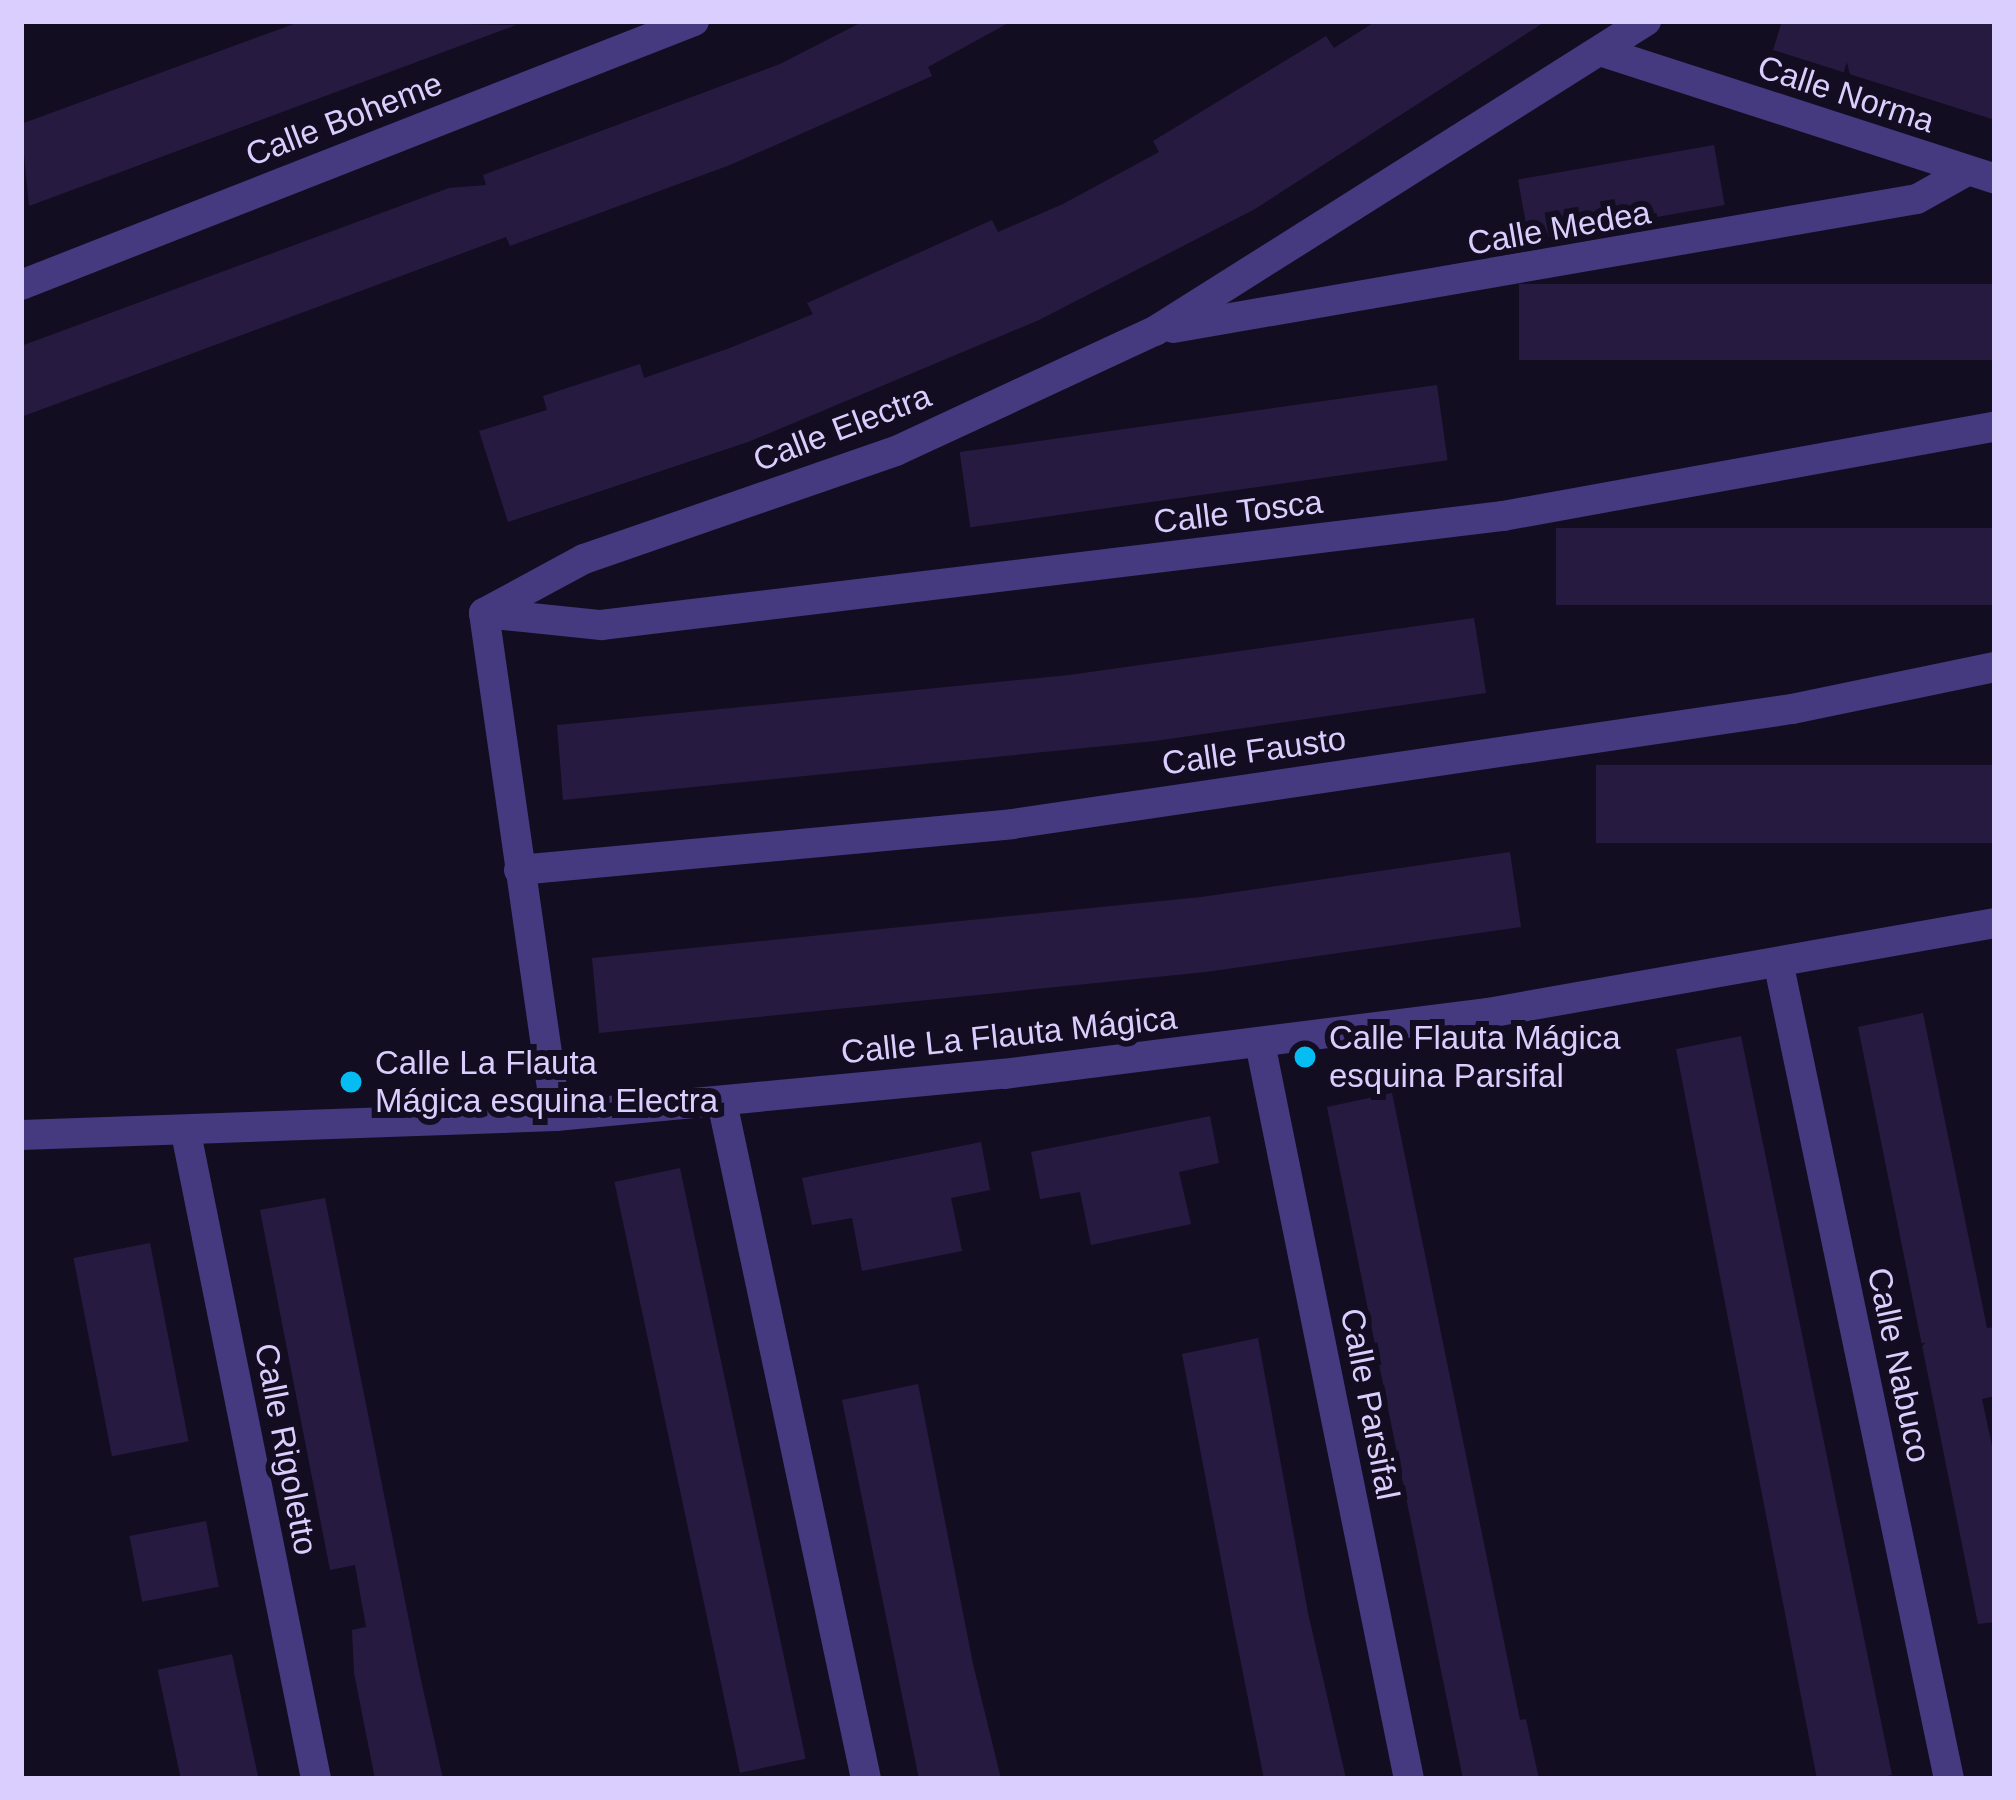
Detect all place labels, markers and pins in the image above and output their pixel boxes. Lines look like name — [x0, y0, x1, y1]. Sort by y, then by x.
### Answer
place label: Calle Flauta Mágica esquina Parsifal — [1329, 1018, 1621, 1096]
place label: Calle La Flauta Mágica esquina Electra — [375, 1043, 718, 1121]
marker: Calle Flauta Mágica esquina Parsifal — [1292, 1044, 1318, 1070]
marker: Calle La Flauta Mágica esquina Electra — [338, 1069, 364, 1095]

